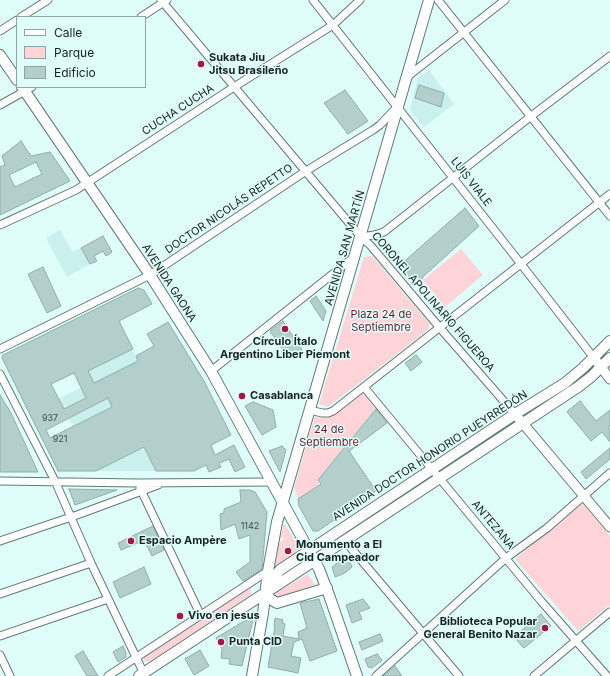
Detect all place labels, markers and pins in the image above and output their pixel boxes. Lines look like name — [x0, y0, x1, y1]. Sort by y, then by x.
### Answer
place label: Sukata Jiu Jitsu Brasileño — [209, 51, 288, 77]
marker: Sukata Jiu Jitsu Brasileño — [196, 59, 206, 69]
marker: Círculo Ítalo Argentino Liber Piemont — [280, 324, 290, 334]
place label: Círculo Ítalo Argentino Liber Piemont — [220, 335, 350, 361]
place label: Casablanca — [250, 389, 313, 403]
marker: Casablanca — [237, 391, 247, 401]
place label: Espacio Ampère — [139, 534, 227, 548]
marker: Espacio Ampère — [126, 536, 136, 546]
place label: Monumento a El Cid Campeador — [296, 538, 382, 564]
marker: Monumento a El Cid Campeador — [283, 546, 293, 556]
place label: Vivo en jesus — [188, 609, 260, 623]
marker: Vivo en jesus — [175, 611, 185, 621]
place label: Biblioteca Popular General Benito Nazar — [424, 615, 537, 641]
marker: Biblioteca Popular General Benito Nazar — [540, 623, 550, 633]
place label: Punta CID — [229, 635, 282, 649]
marker: Punta CID — [216, 637, 226, 647]

